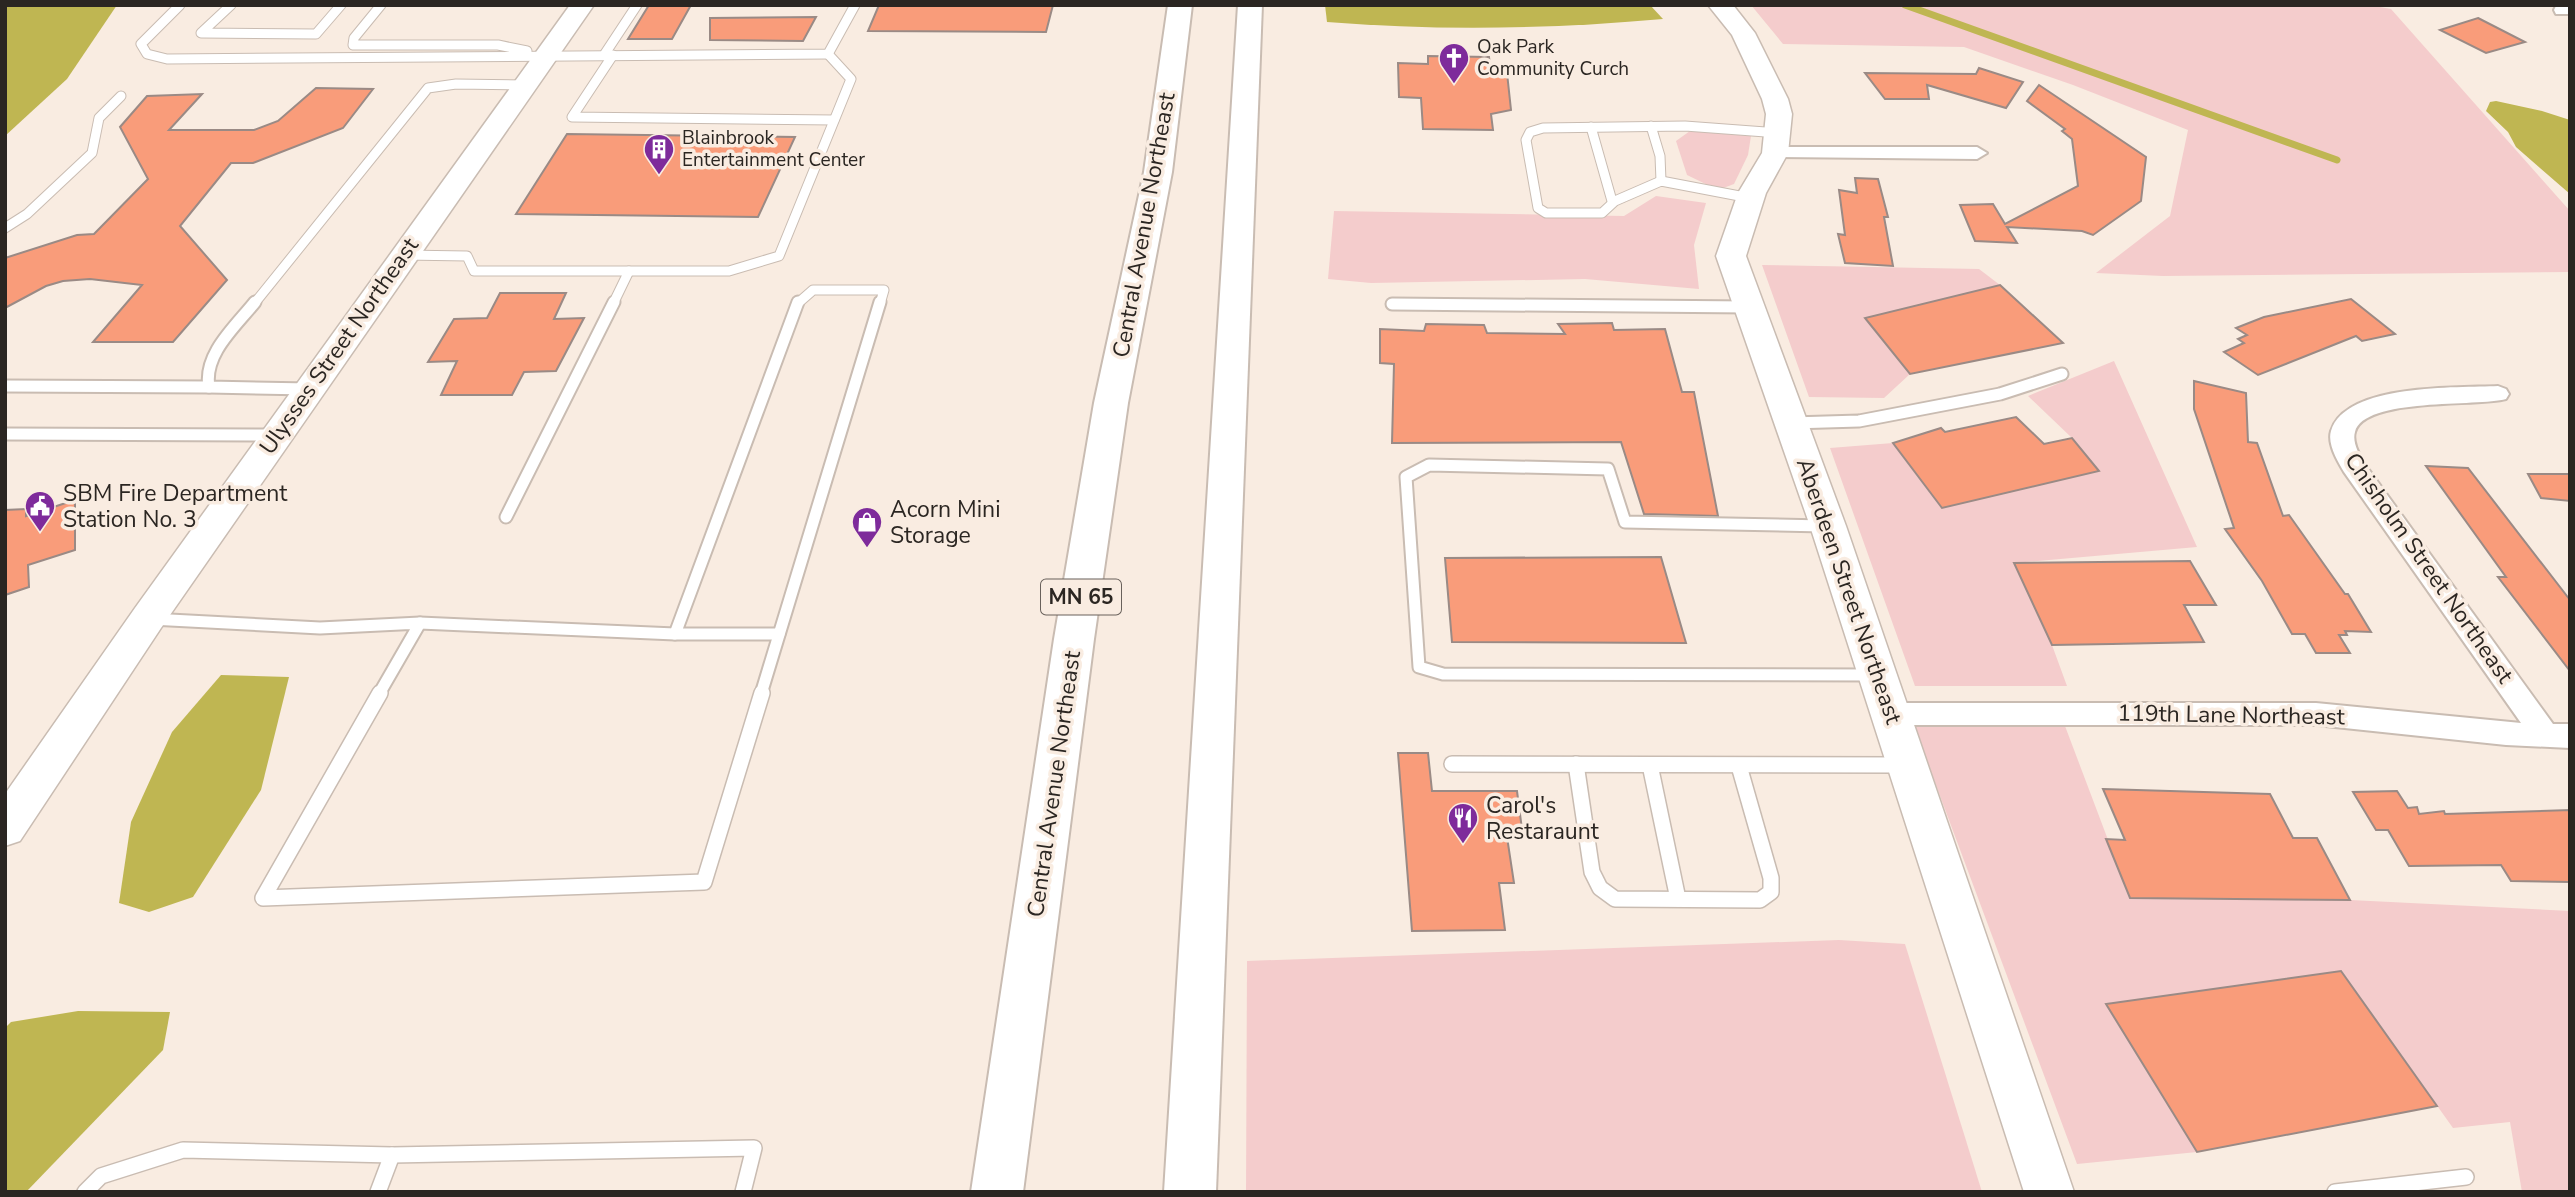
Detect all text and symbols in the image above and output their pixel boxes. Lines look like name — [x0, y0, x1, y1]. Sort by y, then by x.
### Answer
place label: Oak Park Community Curch — [1477, 34, 1629, 82]
church icon: Oak Park Community Curch — [1437, 41, 1471, 85]
street label: Central Avenue Northeast — [1105, 89, 1183, 360]
place label: Blainbrook Entertainment Center — [682, 125, 865, 173]
building icon: Blainbrook Entertainment Center — [642, 132, 676, 176]
street label: Ulysses Street Northeast — [252, 231, 426, 461]
street label: Chisholm Street Northeast — [2337, 446, 2521, 690]
street label: Aberdeen Street Northeast — [1789, 454, 1909, 729]
place label: SBM Fire Department Station No. 3 — [63, 478, 288, 535]
public building icon: SBM Fire Department Station No. 3 — [23, 489, 57, 533]
place label: Acorn Mini Storage — [890, 494, 1000, 551]
shop icon: Acorn Mini Storage — [850, 505, 884, 549]
road number: MN 65 — [1041, 580, 1121, 614]
street label: Central Avenue Northeast — [1020, 648, 1088, 919]
street label: 119th Lane Northeast — [2117, 698, 2346, 732]
place label: Carol's Restaraunt — [1486, 790, 1600, 847]
restaurant icon: Carol's Restaraunt — [1446, 801, 1480, 845]

